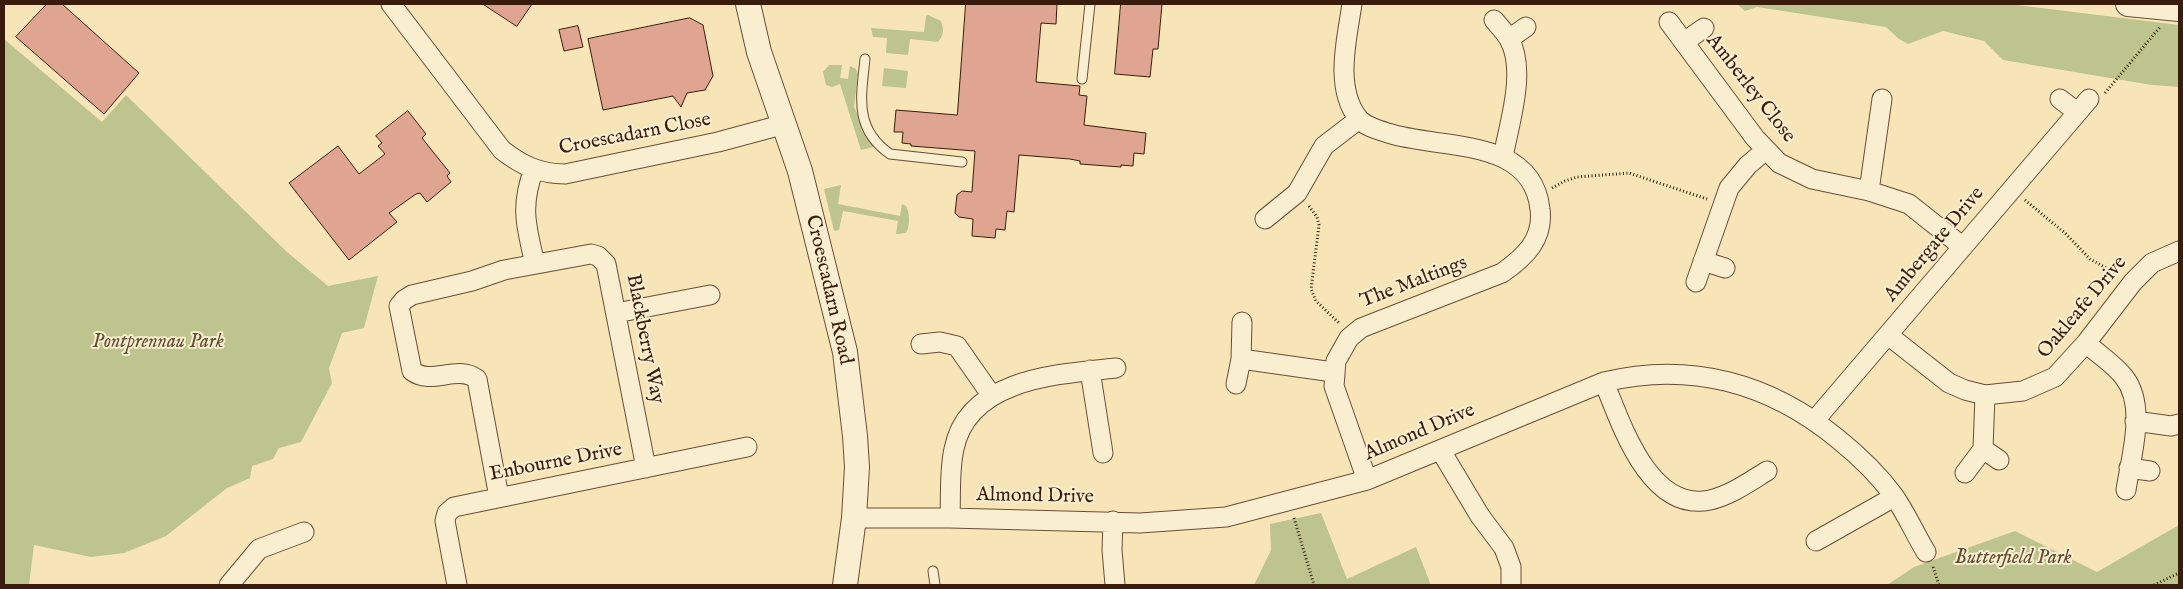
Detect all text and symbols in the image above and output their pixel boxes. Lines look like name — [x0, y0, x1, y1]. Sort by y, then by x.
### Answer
street label: Amberley Close — [1700, 30, 1800, 148]
street label: Croescadarn Close — [557, 109, 713, 161]
street label: Ambergate Drive — [1880, 183, 1990, 307]
street label: Croescadarn Road — [799, 213, 857, 367]
street label: The Maltings — [1357, 252, 1471, 314]
street label: Oakleafe Drive — [2033, 252, 2133, 364]
street label: Blackberry Way — [620, 272, 668, 406]
park label: Pontprennau Park — [92, 331, 224, 355]
street label: Almond Drive — [1361, 399, 1479, 467]
street label: Enbourne Drive — [488, 438, 624, 488]
street label: Almond Drive — [976, 484, 1094, 510]
park label: Butterfield Park — [1954, 547, 2072, 571]

